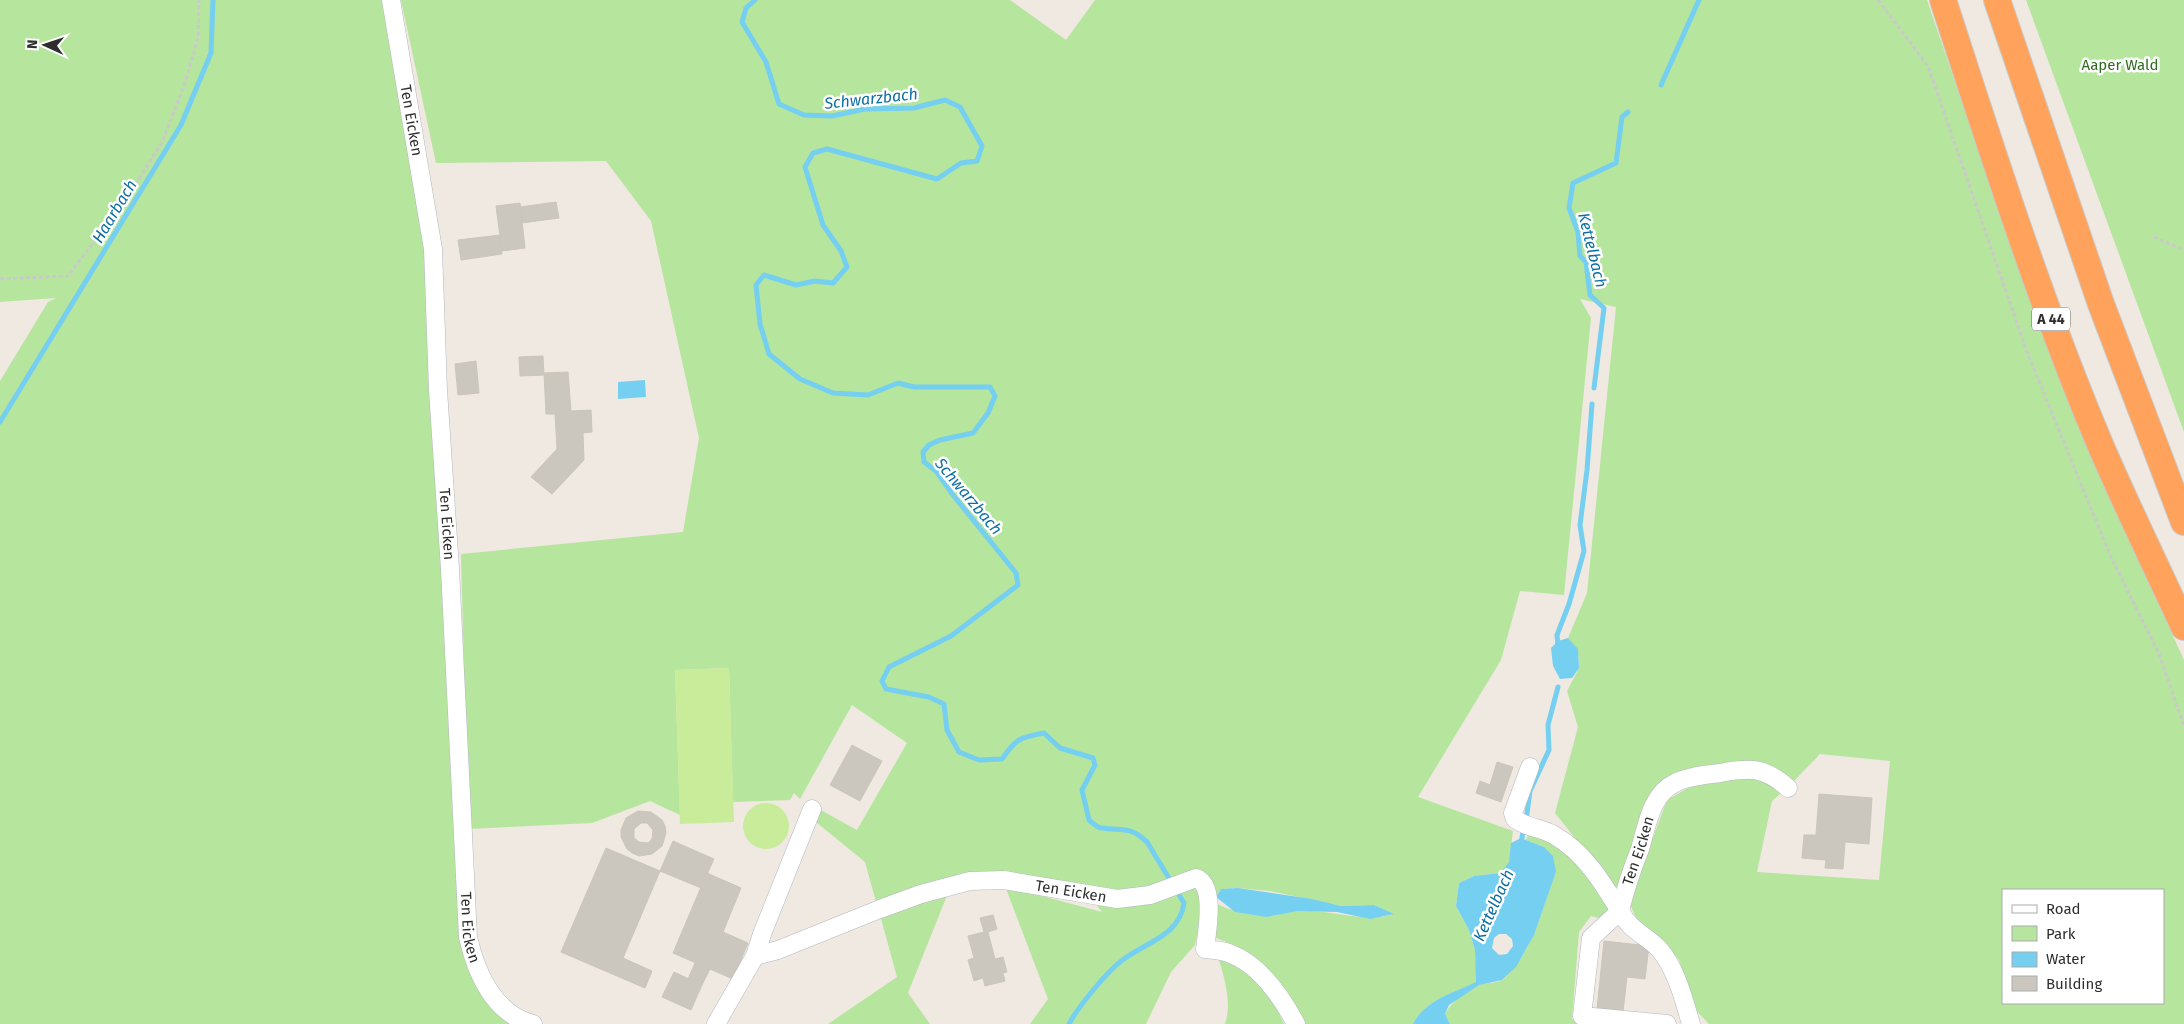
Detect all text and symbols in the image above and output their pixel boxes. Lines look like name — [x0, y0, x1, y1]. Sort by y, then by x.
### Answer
north arrow — [20, 20, 70, 70]
text: N — [24, 39, 41, 49]
park label: Aaper Wald — [2082, 56, 2158, 74]
street label: Ten Eicken — [396, 83, 426, 157]
water label: Schwarzbach — [822, 84, 919, 113]
water label: Haarbach — [88, 176, 141, 246]
water label: Kettelbach — [1574, 211, 1611, 290]
road number: A 44 — [2032, 308, 2070, 330]
water label: Schwarzbach — [930, 453, 1006, 538]
street label: Ten Eicken — [436, 488, 458, 561]
street label: Ten Eicken — [1619, 814, 1658, 888]
water label: Kettelbach — [1469, 866, 1518, 944]
street label: Ten Eicken — [1034, 876, 1108, 906]
legend — [2002, 889, 2164, 1004]
street label: Ten Eicken — [457, 891, 484, 965]
text: Road — [2046, 900, 2081, 918]
text: Park — [2046, 925, 2076, 943]
text: Water — [2046, 950, 2085, 968]
text: Building — [2046, 975, 2102, 993]

